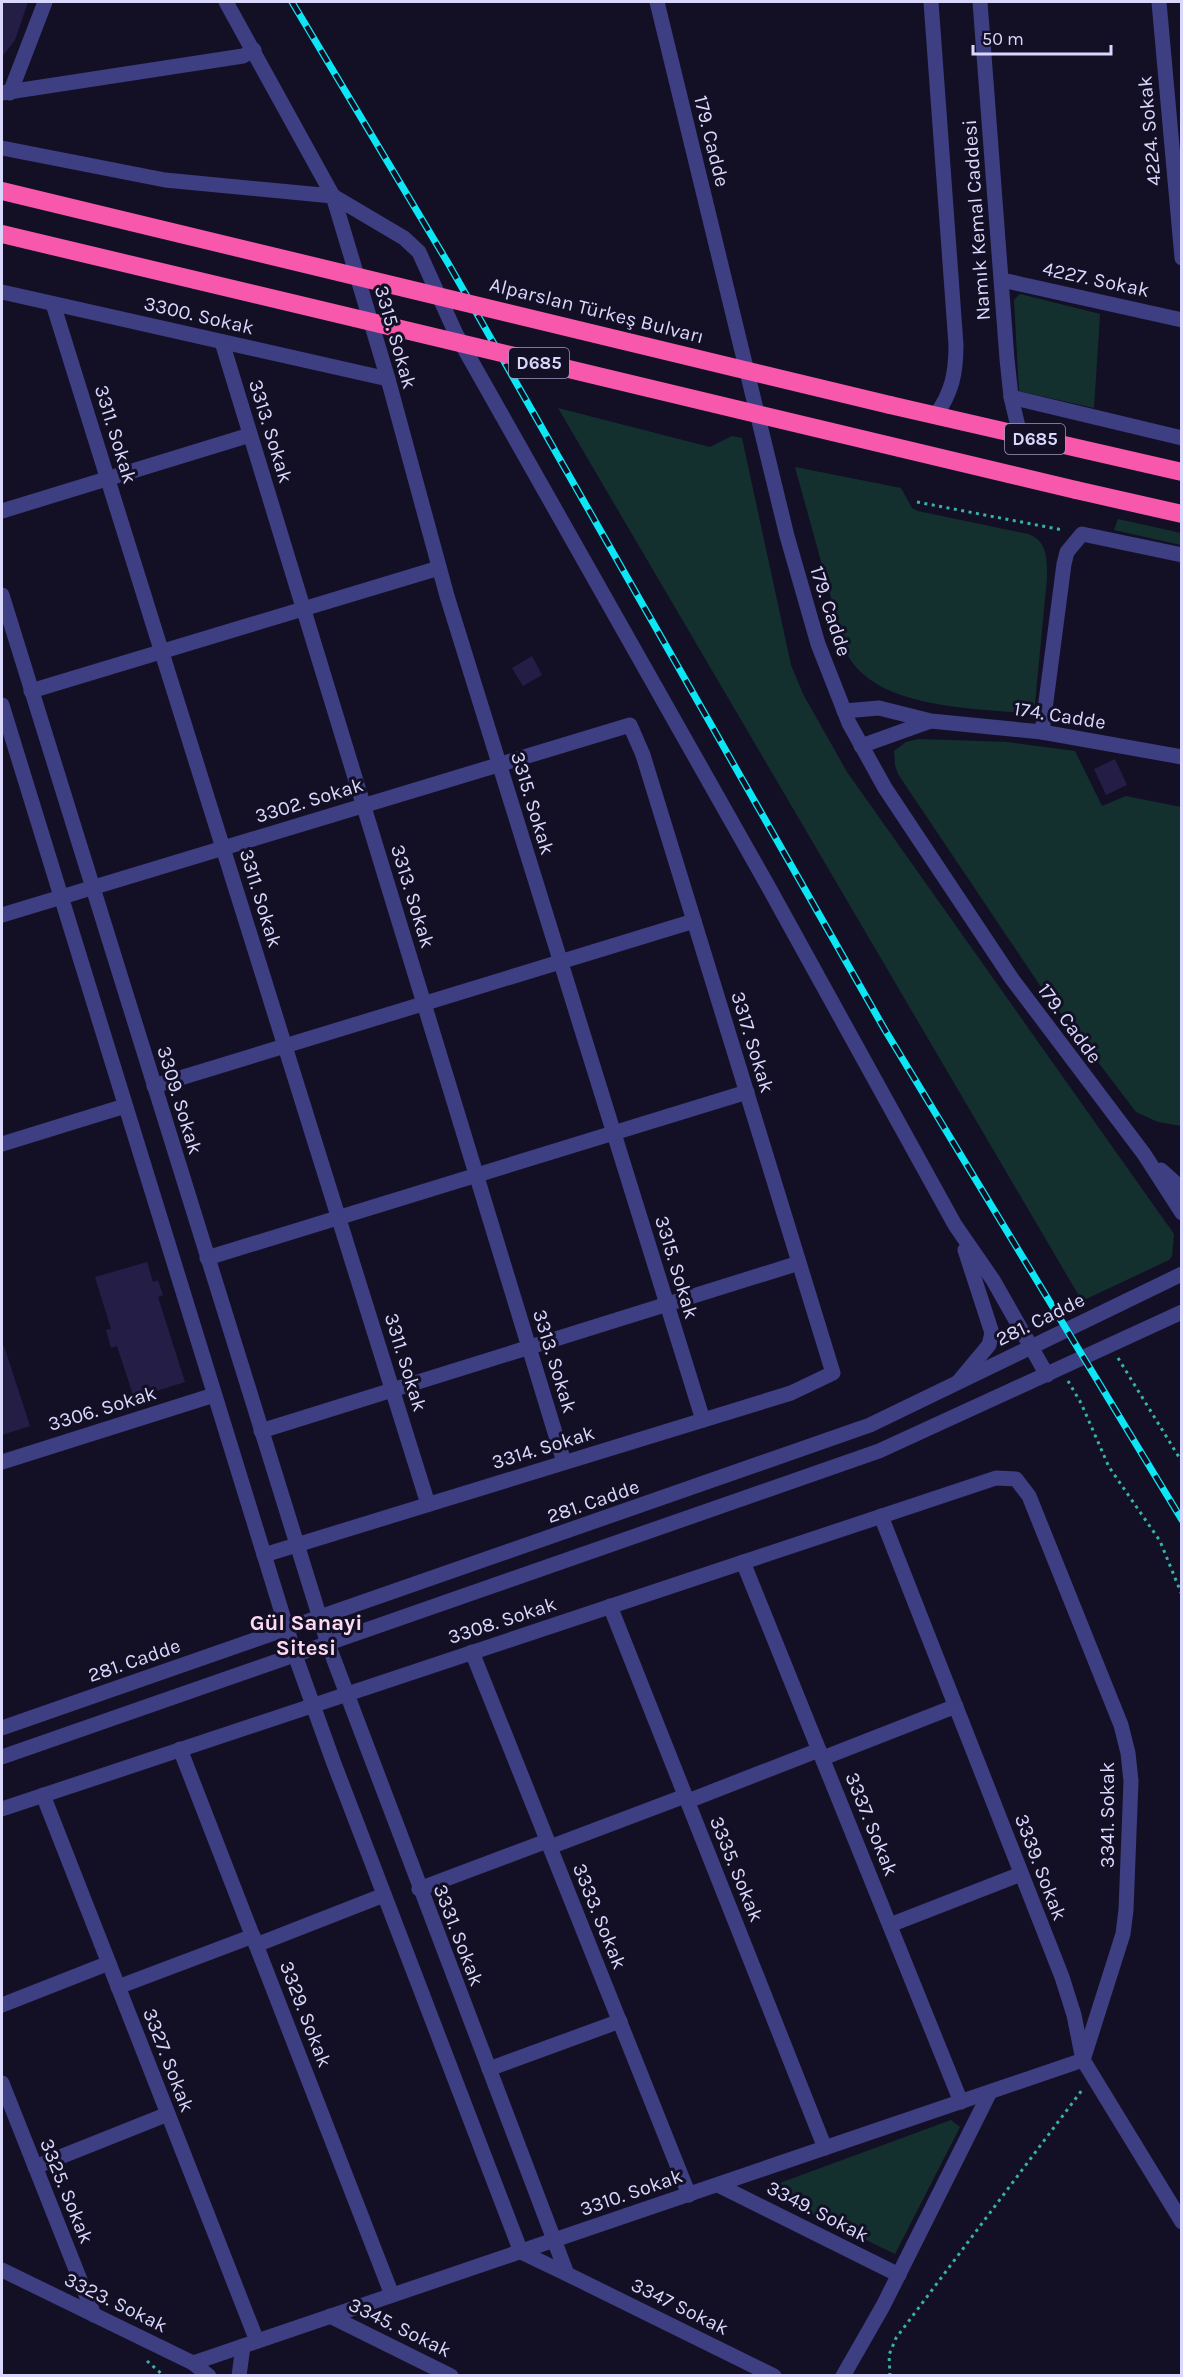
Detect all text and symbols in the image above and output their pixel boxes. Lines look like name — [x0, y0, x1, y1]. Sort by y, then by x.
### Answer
scale bar — [973, 18, 1111, 56]
text: 50 m — [982, 28, 1024, 50]
street label: 4224. Sokak — [1133, 75, 1166, 187]
street label: 179. Cadde — [689, 93, 734, 189]
street label: Namık Kemal Caddesi — [958, 119, 995, 321]
street label: 4227. Sokak — [1040, 257, 1151, 302]
street label: Alparslan Türkeş Bulvarı — [487, 273, 706, 348]
street label: 3315. Sokak — [370, 283, 421, 391]
street label: 3300. Sokak — [142, 292, 256, 339]
road number: D685 — [509, 348, 569, 378]
street label: 3313. Sokak — [244, 377, 297, 486]
street label: 3311. Sokak — [90, 382, 141, 486]
road number: D685 — [1005, 424, 1065, 454]
street label: 179. Cadde — [805, 563, 856, 659]
street label: 174. Cadde — [1012, 697, 1108, 734]
street label: 3315. Sokak — [506, 749, 559, 857]
street label: 3302. Sokak — [252, 773, 366, 828]
street label: 3313. Sokak — [386, 842, 439, 951]
street label: 3311. Sokak — [235, 846, 286, 950]
street label: 179. Cadde — [1033, 979, 1106, 1068]
street label: 3317. Sokak — [726, 989, 779, 1095]
street label: 3309. Sokak — [152, 1043, 207, 1157]
street label: 3315. Sokak — [650, 1213, 703, 1321]
street label: 281. Cadde — [992, 1288, 1088, 1351]
street label: 3313. Sokak — [528, 1307, 581, 1416]
street label: 3311. Sokak — [380, 1310, 431, 1414]
street label: 3306. Sokak — [45, 1381, 159, 1436]
street label: 3314. Sokak — [489, 1421, 597, 1474]
street label: 281. Cadde — [544, 1475, 642, 1528]
street label: 3308. Sokak — [445, 1592, 559, 1649]
district label: Gül Sanayi Sitesi — [250, 1610, 362, 1661]
street label: 281. Cadde — [85, 1634, 183, 1687]
street label: 3341. Sokak — [1096, 1762, 1119, 1868]
street label: 3337. Sokak — [840, 1769, 903, 1879]
street label: 3339. Sokak — [1010, 1811, 1071, 1924]
street label: 3335. Sokak — [705, 1813, 768, 1925]
street label: 3333. Sokak — [568, 1860, 631, 1972]
street label: 3331. Sokak — [429, 1881, 488, 1989]
street label: 3329. Sokak — [275, 1958, 336, 2070]
street label: 3327. Sokak — [138, 2005, 199, 2115]
street label: 3325. Sokak — [35, 2135, 98, 2247]
street label: 3310. Sokak — [577, 2164, 685, 2221]
street label: 3349. Sokak — [763, 2176, 873, 2247]
street label: 3323. Sokak — [60, 2268, 171, 2337]
street label: 3347 Sokak — [627, 2273, 732, 2340]
street label: 3345. Sokak — [345, 2293, 455, 2362]

